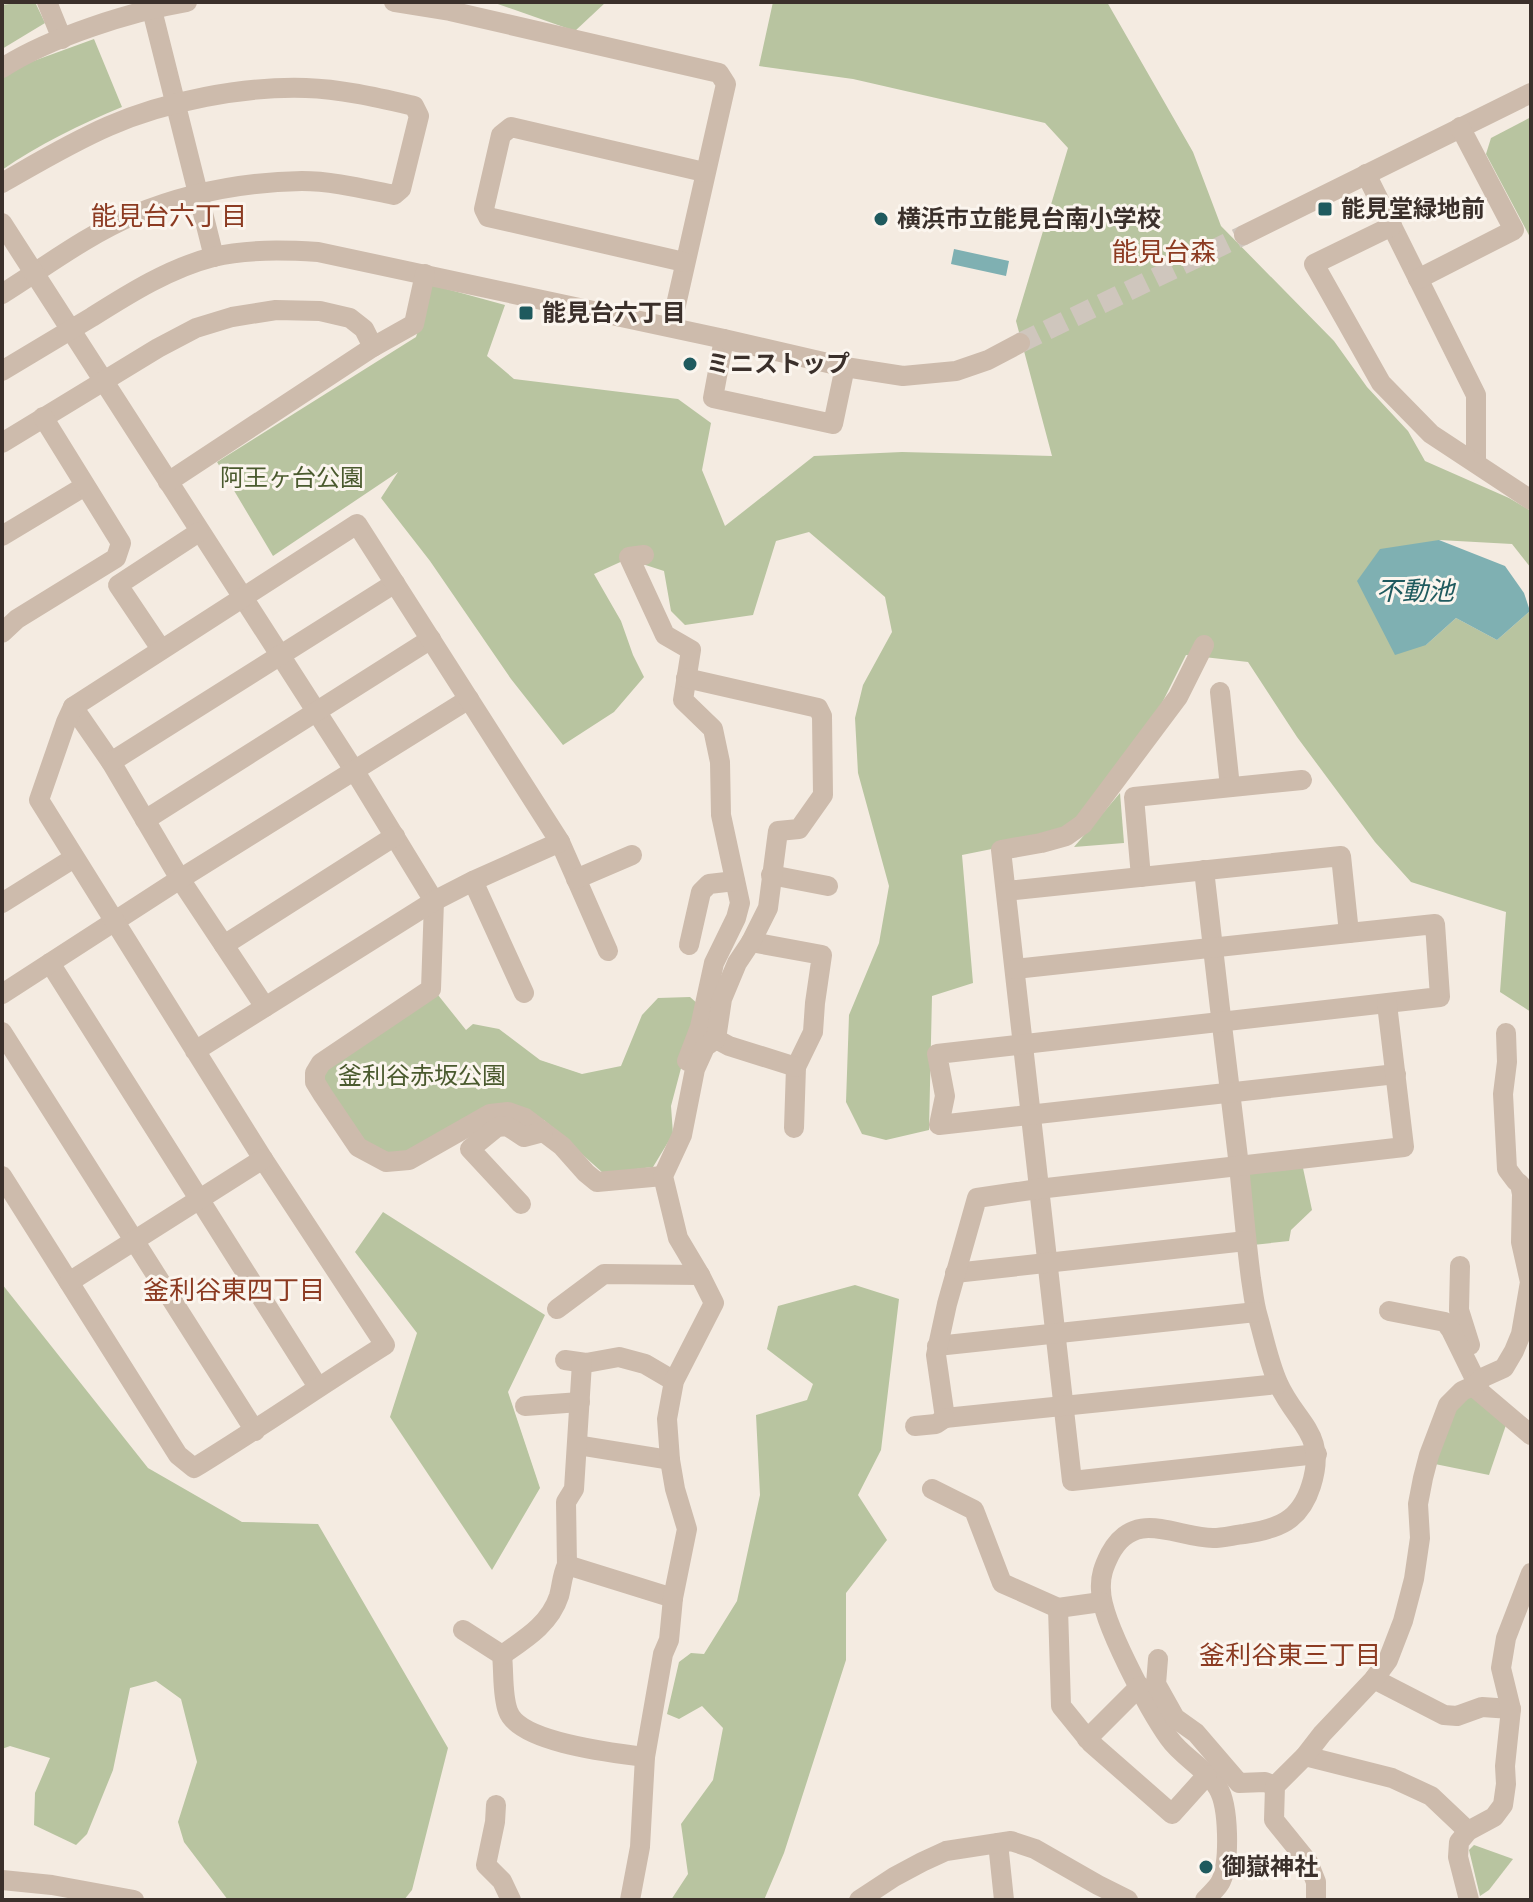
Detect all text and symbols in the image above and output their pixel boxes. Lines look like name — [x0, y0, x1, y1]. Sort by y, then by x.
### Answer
place label: 能見堂緑地前 — [1341, 195, 1485, 222]
marker: 能見堂緑地前 — [1316, 200, 1334, 218]
district label: 能見台六丁目 — [91, 201, 247, 231]
place label: 横浜市立能見台南小学校 — [897, 205, 1161, 232]
marker: 横浜市立能見台南小学校 — [872, 210, 890, 228]
district label: 能見台森 — [1112, 237, 1216, 267]
place label: 能見台六丁目 — [542, 299, 686, 326]
marker: 能見台六丁目 — [517, 304, 535, 322]
place label: ミニストップ — [706, 350, 850, 377]
marker: ミニストップ — [681, 355, 699, 373]
park label: 阿王ヶ台公園 — [220, 464, 364, 491]
water label: 不動池 — [1376, 576, 1457, 606]
park label: 釜利谷赤坂公園 — [338, 1062, 506, 1089]
district label: 釜利谷東四丁目 — [143, 1275, 325, 1305]
district label: 釜利谷東三丁目 — [1199, 1640, 1381, 1670]
place label: 御嶽神社 — [1222, 1853, 1318, 1880]
marker: 御嶽神社 — [1197, 1858, 1215, 1876]

